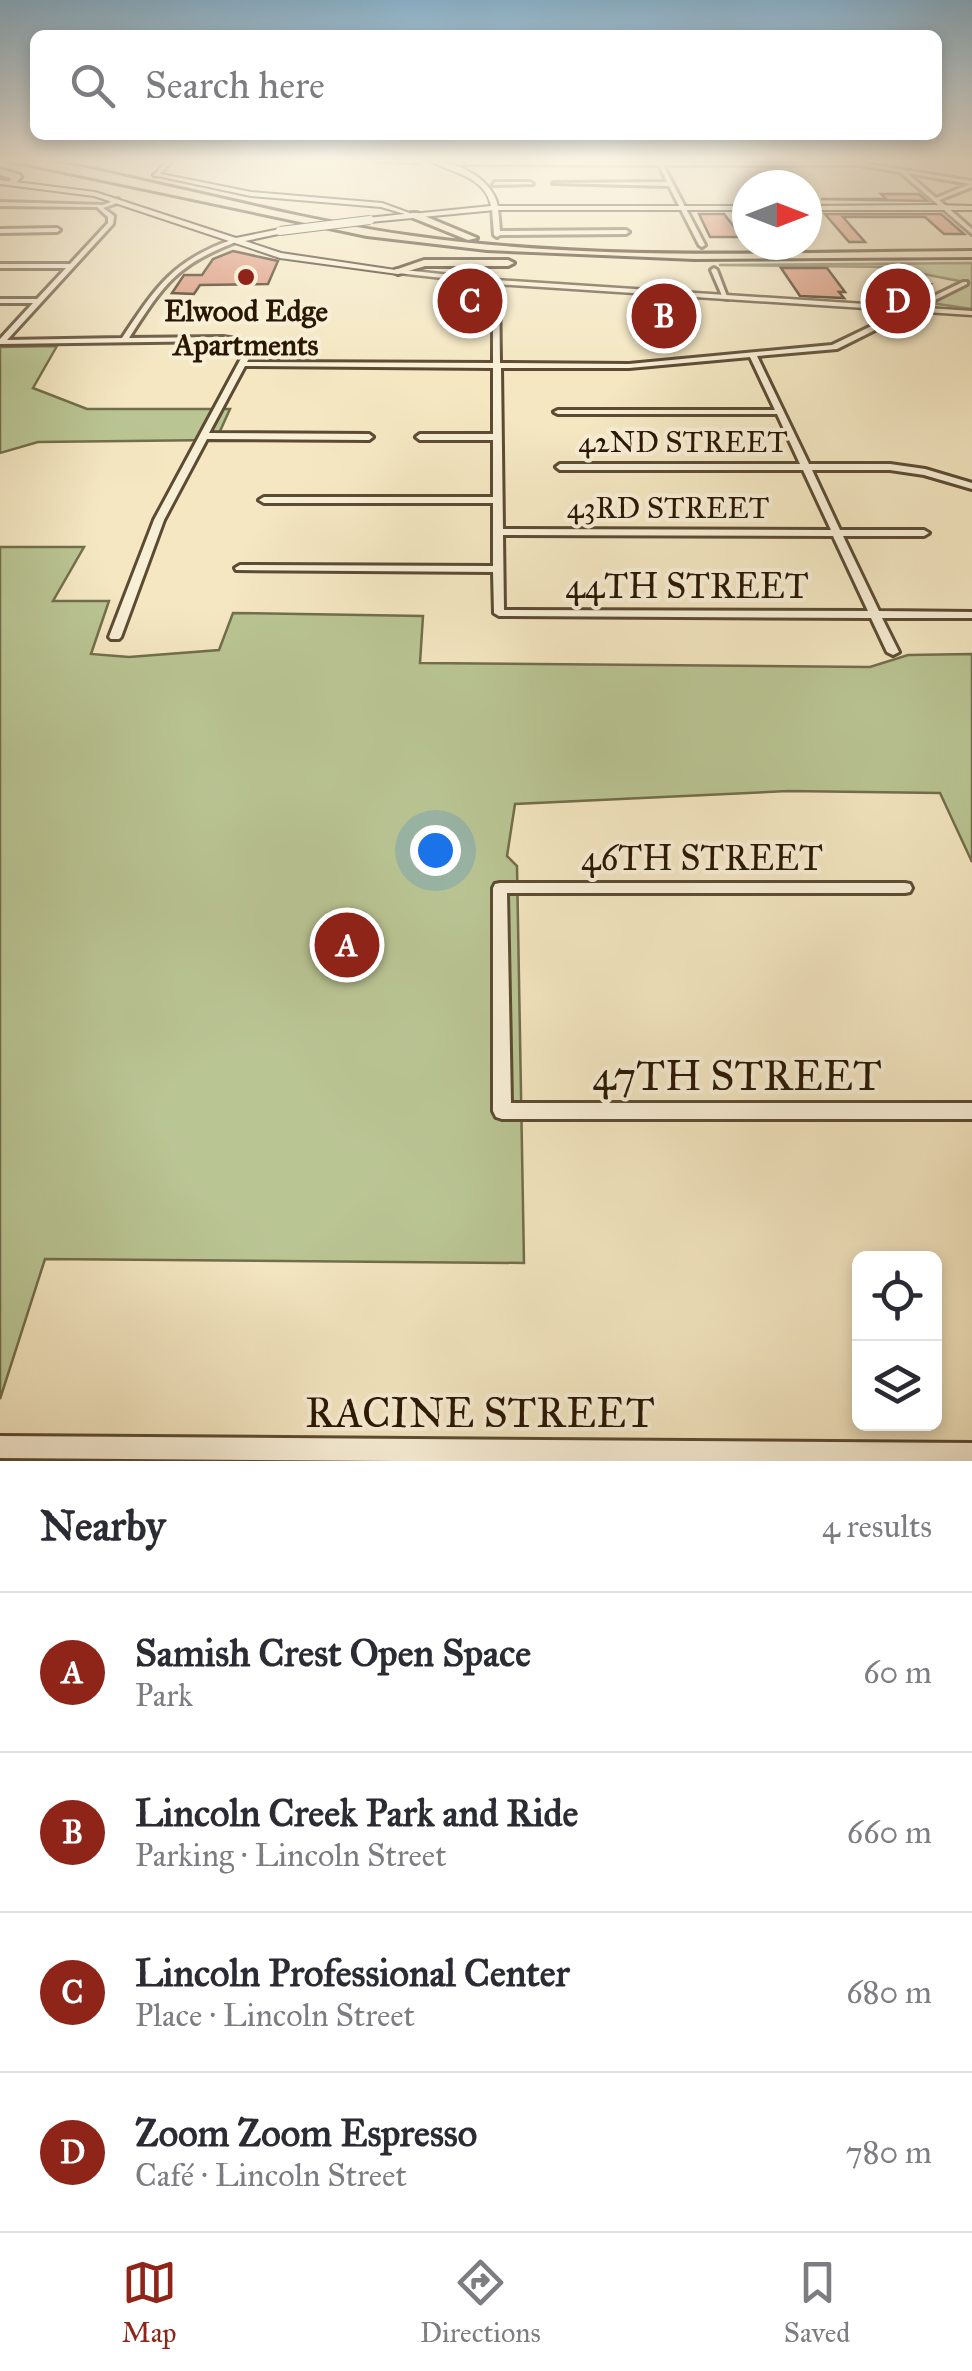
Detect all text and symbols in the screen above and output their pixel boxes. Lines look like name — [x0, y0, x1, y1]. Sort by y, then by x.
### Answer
search box — [30, 30, 942, 140]
icon: search — [65, 58, 120, 113]
text: Search here — [145, 62, 325, 108]
north arrow — [732, 170, 822, 260]
pin: C — [438, 264, 502, 338]
pin: D — [866, 264, 930, 338]
marker: Elwood Edge Apartments — [235, 266, 257, 288]
pin: B — [632, 278, 696, 354]
place label: Elwood Edge Apartments — [164, 293, 329, 363]
street label: 42ND STREET — [578, 424, 788, 460]
street label: 43RD STREET — [567, 490, 769, 526]
street label: 44TH STREET — [565, 565, 809, 608]
your location — [410, 825, 461, 876]
street label: 46TH STREET — [581, 837, 823, 880]
pin: A — [314, 908, 380, 982]
street label: 47TH STREET — [592, 1050, 882, 1102]
map controls — [852, 1251, 942, 1431]
button: locate — [852, 1251, 942, 1341]
button: layers — [852, 1341, 942, 1431]
street label: RACINE STREET — [305, 1387, 655, 1439]
text: Nearby — [40, 1500, 165, 1552]
text: 4 results — [822, 1507, 932, 1546]
text: Samish Crest Open Space — [135, 1630, 531, 1676]
text: A — [62, 1653, 83, 1692]
text: 60 m — [863, 1653, 932, 1692]
text: Park — [135, 1676, 193, 1715]
text: Lincoln Creek Park and Ride — [135, 1790, 578, 1836]
text: B — [62, 1813, 83, 1852]
text: 660 m — [847, 1813, 932, 1852]
text: Parking · Lincoln Street — [135, 1836, 447, 1875]
text: Lincoln Professional Center — [135, 1950, 570, 1996]
text: C — [62, 1973, 83, 2012]
text: 680 m — [846, 1973, 932, 2012]
text: Place · Lincoln Street — [135, 1996, 415, 2035]
text: Zoom Zoom Espresso — [135, 2110, 477, 2156]
text: D — [60, 2133, 85, 2172]
text: 780 m — [846, 2133, 932, 2172]
text: Café · Lincoln Street — [135, 2156, 407, 2195]
tab: Map — [122, 2255, 177, 2350]
tab: Directions — [420, 2255, 541, 2350]
tab: Saved — [784, 2255, 850, 2350]

